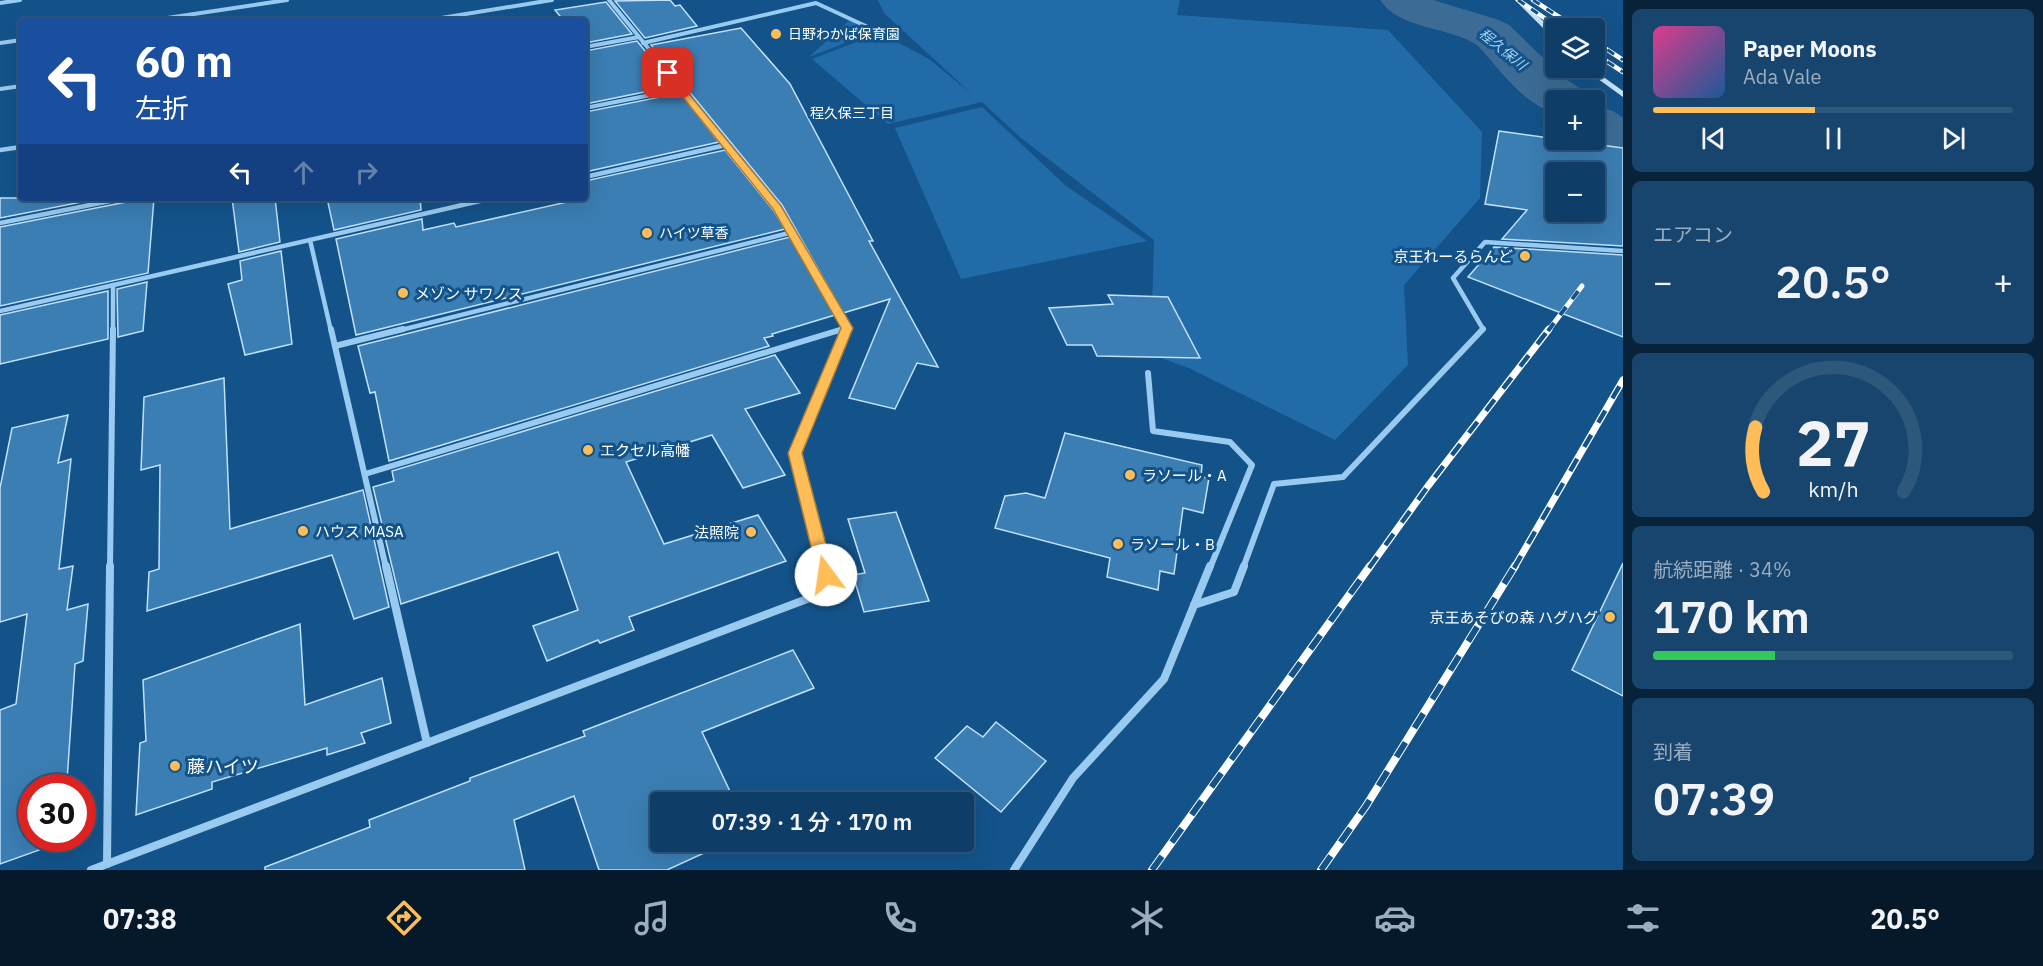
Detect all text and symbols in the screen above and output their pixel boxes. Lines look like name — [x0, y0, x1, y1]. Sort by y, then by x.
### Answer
map controls — [1545, 18, 1605, 222]
button: layers — [1545, 18, 1605, 78]
water label: 程久保川 — [1476, 24, 1532, 75]
place label: 日野わかば保育園 — [788, 25, 900, 43]
marker: 日野わかば保育園 — [769, 27, 783, 41]
text: 60 m — [135, 34, 233, 89]
text: Paper Moons — [1743, 34, 1876, 63]
icon: left — [36, 42, 114, 120]
pin — [642, 47, 693, 98]
icon: arrive — [651, 56, 684, 89]
text: Ada Vale — [1743, 63, 1822, 90]
text: 左折 — [135, 90, 189, 125]
button: + — [1545, 90, 1605, 150]
district label: 程久保三丁目 — [810, 104, 894, 122]
icon: previous — [1697, 122, 1730, 155]
icon: pause — [1817, 122, 1850, 155]
icon: next — [1937, 122, 1970, 155]
icon: left — [224, 156, 257, 189]
icon: ahead — [287, 156, 320, 189]
icon: right — [350, 156, 383, 189]
button: − — [1545, 162, 1605, 222]
text: エアコン — [1653, 221, 1733, 248]
place label: ハイツ草香 — [659, 224, 729, 242]
marker: ハイツ草香 — [640, 226, 654, 240]
place label: 京王れーるらんど — [1393, 247, 1513, 266]
marker: 京王れーるらんど — [1518, 249, 1532, 263]
text: 20.5° — [1775, 252, 1891, 310]
text: − — [1653, 260, 1673, 303]
text: + — [1993, 260, 2013, 303]
place label: メゾン サワノス — [415, 284, 523, 303]
marker: メゾン サワノス — [396, 286, 410, 300]
text: 27 — [1796, 402, 1870, 483]
place label: エクセル高幡 — [600, 441, 690, 460]
marker: エクセル高幡 — [581, 443, 595, 457]
place label: ラソール・A — [1142, 466, 1227, 485]
marker: ラソール・A — [1123, 468, 1137, 482]
text: km/h — [1808, 475, 1858, 503]
place label: ハウス MASA — [315, 522, 404, 541]
place label: 法照院 — [694, 523, 739, 542]
marker: ハウス MASA — [296, 524, 310, 538]
marker: 法照院 — [744, 525, 758, 539]
place label: ラソール・B — [1130, 535, 1215, 554]
marker: ラソール・B — [1111, 537, 1125, 551]
position arrow — [794, 543, 858, 607]
text: 航続距離 · 34% — [1653, 556, 1792, 583]
text: 170 km — [1653, 587, 1810, 645]
place label: 京王あそびの森 ハグハグ — [1429, 608, 1598, 627]
marker: 京王あそびの森 ハグハグ — [1603, 610, 1617, 624]
text: 到着 — [1653, 738, 1693, 765]
place label: 藤ハイツ — [187, 755, 259, 778]
marker: 藤ハイツ — [168, 759, 182, 773]
text: 07:39 — [1653, 769, 1775, 827]
speed limit sign: 30 — [18, 774, 96, 852]
text: 07:39 · 1 分 · 170 m — [712, 807, 912, 836]
icon: directions — [383, 897, 425, 939]
icon: music — [631, 897, 673, 939]
icon: phone — [879, 897, 921, 939]
icon: climate — [1126, 897, 1168, 939]
icon: car — [1374, 897, 1416, 939]
icon: filters — [1622, 897, 1664, 939]
text: 07:38 — [103, 901, 177, 936]
text: 20.5° — [1870, 901, 1940, 936]

